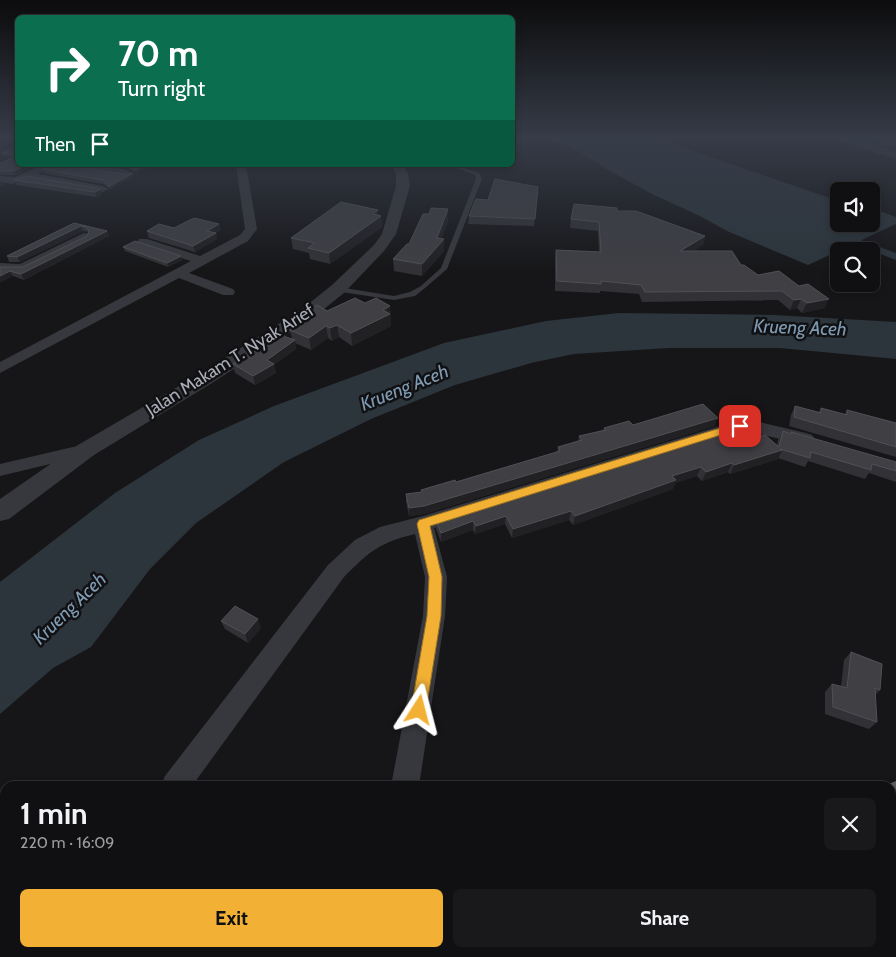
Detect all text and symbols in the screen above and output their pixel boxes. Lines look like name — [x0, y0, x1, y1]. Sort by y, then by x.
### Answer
text: 70 m — [118, 32, 199, 75]
icon: right — [35, 35, 100, 100]
text: Turn right — [118, 75, 205, 102]
icon: arrive — [86, 130, 114, 158]
text: Then — [35, 133, 76, 156]
map controls — [830, 182, 880, 292]
button: sound — [830, 182, 880, 232]
button: search — [830, 242, 880, 292]
street label: Jalan Makam T. Nyak Arief — [141, 299, 318, 421]
water label: Krueng Aceh — [753, 314, 847, 341]
water label: Krueng Aceh — [357, 359, 452, 416]
pin — [719, 405, 761, 447]
icon: arrive — [726, 412, 754, 440]
water label: Krueng Aceh — [28, 568, 111, 649]
position arrow — [392, 683, 444, 735]
text: 1 min — [20, 795, 88, 832]
button: close — [824, 798, 876, 850]
text: 220 m · 16:09 — [20, 833, 114, 852]
button: Exit — [20, 889, 443, 947]
button: Share — [453, 889, 876, 947]

